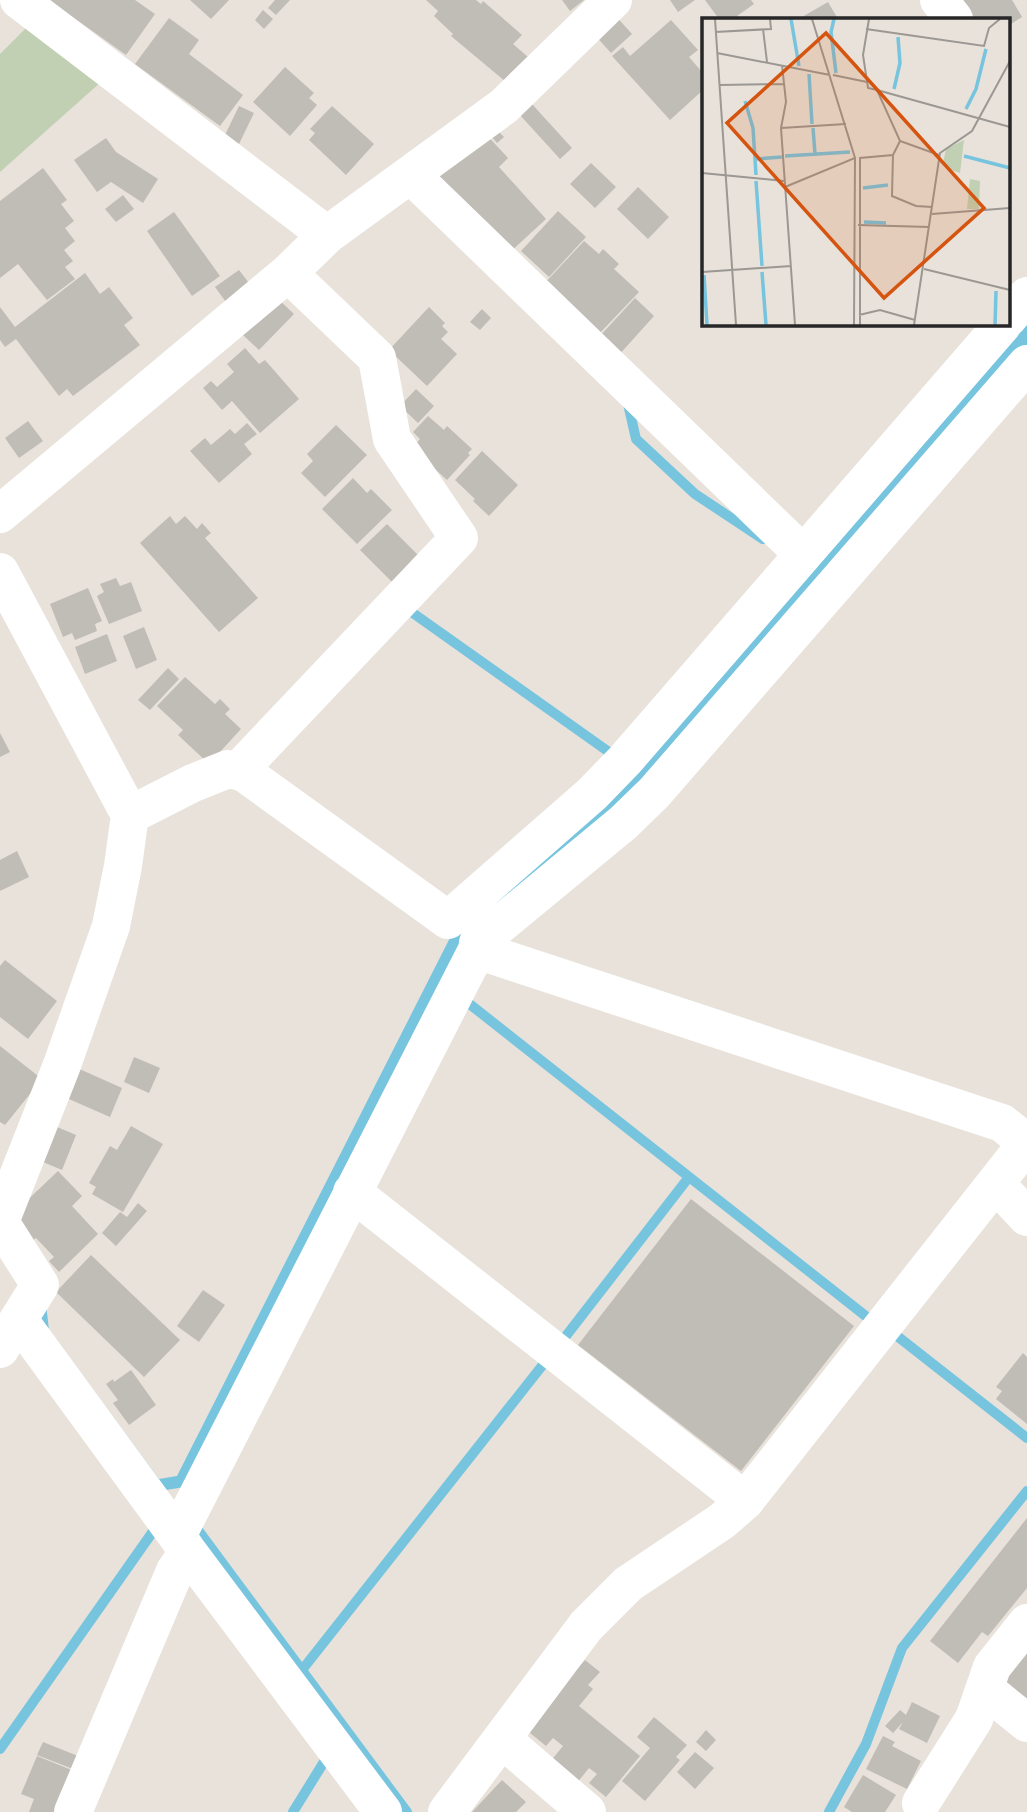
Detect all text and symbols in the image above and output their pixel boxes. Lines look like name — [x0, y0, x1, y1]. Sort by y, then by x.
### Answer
inset map — [702, 18, 1010, 326]

